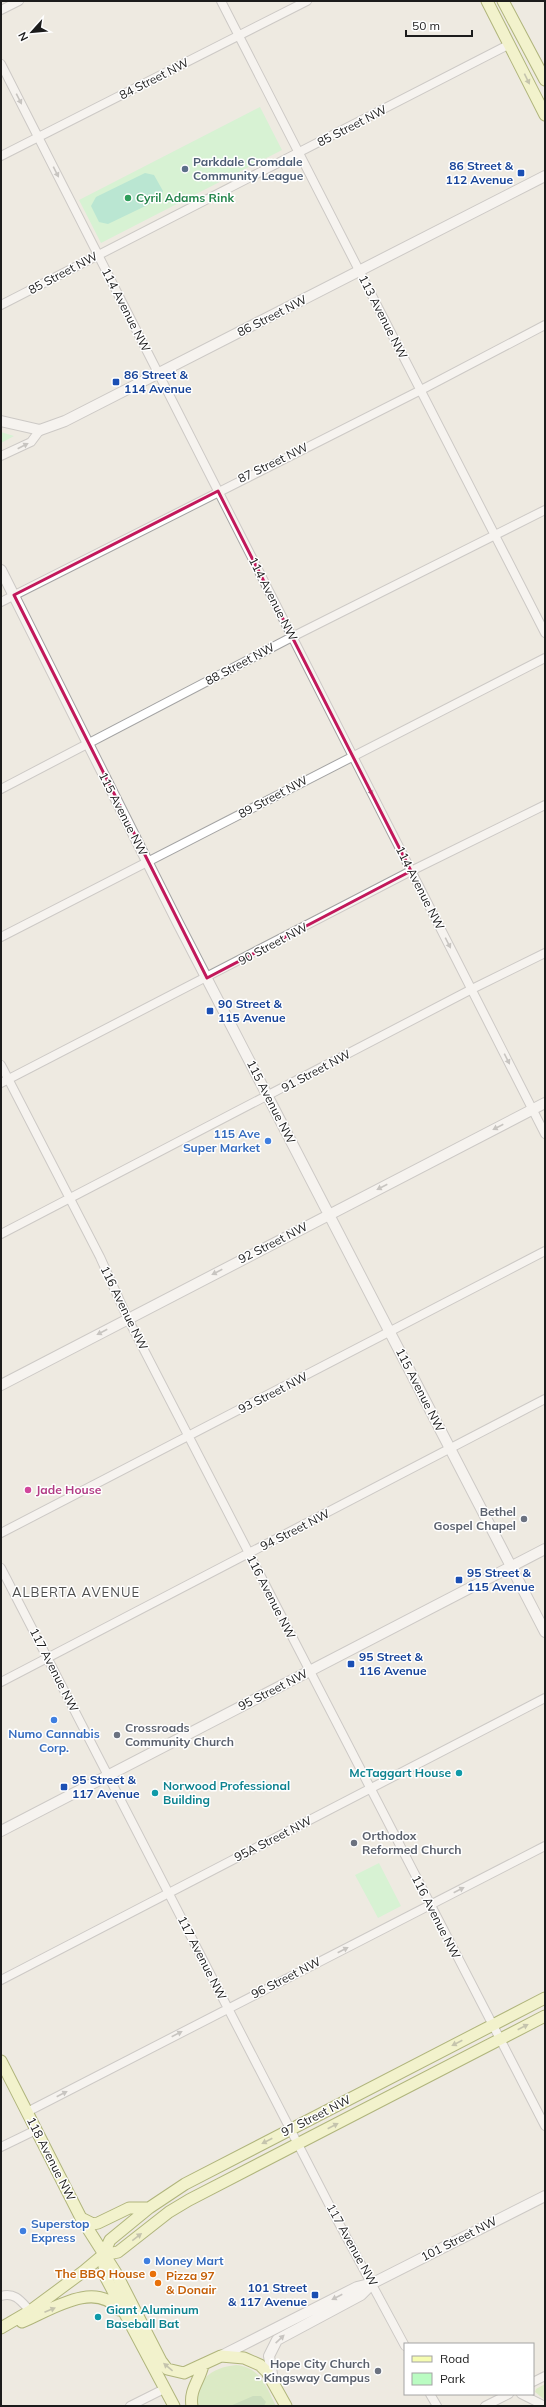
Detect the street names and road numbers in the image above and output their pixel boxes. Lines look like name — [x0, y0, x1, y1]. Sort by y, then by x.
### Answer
street label: 84 Street NW — [116, 55, 191, 103]
street label: 85 Street NW — [314, 102, 389, 150]
street label: 85 Street NW — [26, 248, 100, 297]
street label: 114 Avenue NW — [99, 265, 154, 354]
street label: 113 Avenue NW — [356, 272, 411, 361]
street label: 86 Street NW — [234, 292, 309, 340]
street label: 87 Street NW — [235, 439, 310, 486]
street label: 114 Avenue NW — [246, 554, 301, 643]
street label: 88 Street NW — [203, 639, 277, 688]
street label: 115 Avenue NW — [96, 769, 151, 858]
street label: 89 Street NW — [236, 772, 310, 821]
street label: 114 Avenue NW — [393, 843, 448, 932]
street label: 90 Street NW — [236, 919, 310, 968]
street label: 91 Street NW — [279, 1046, 353, 1095]
street label: 115 Avenue NW — [244, 1057, 299, 1146]
street label: 92 Street NW — [235, 1219, 310, 1267]
street label: 116 Avenue NW — [98, 1263, 151, 1352]
street label: 115 Avenue NW — [393, 1345, 448, 1434]
street label: 93 Street NW — [235, 1369, 310, 1417]
street label: 94 Street NW — [257, 1506, 332, 1554]
street label: 116 Avenue NW — [244, 1552, 299, 1641]
street label: 117 Avenue NW — [27, 1625, 82, 1714]
street label: 95 Street NW — [235, 1666, 310, 1714]
street label: 95A Street NW — [232, 1813, 314, 1865]
street label: 116 Avenue NW — [409, 1872, 464, 1961]
street label: 117 Avenue NW — [175, 1913, 230, 2002]
street label: 96 Street NW — [248, 1954, 323, 2002]
street label: 97 Street NW — [278, 2092, 353, 2140]
street label: 118 Avenue NW — [24, 2114, 79, 2203]
street label: 117 Avenue NW — [324, 2201, 381, 2289]
street label: 101 Street NW — [418, 2213, 499, 2264]

